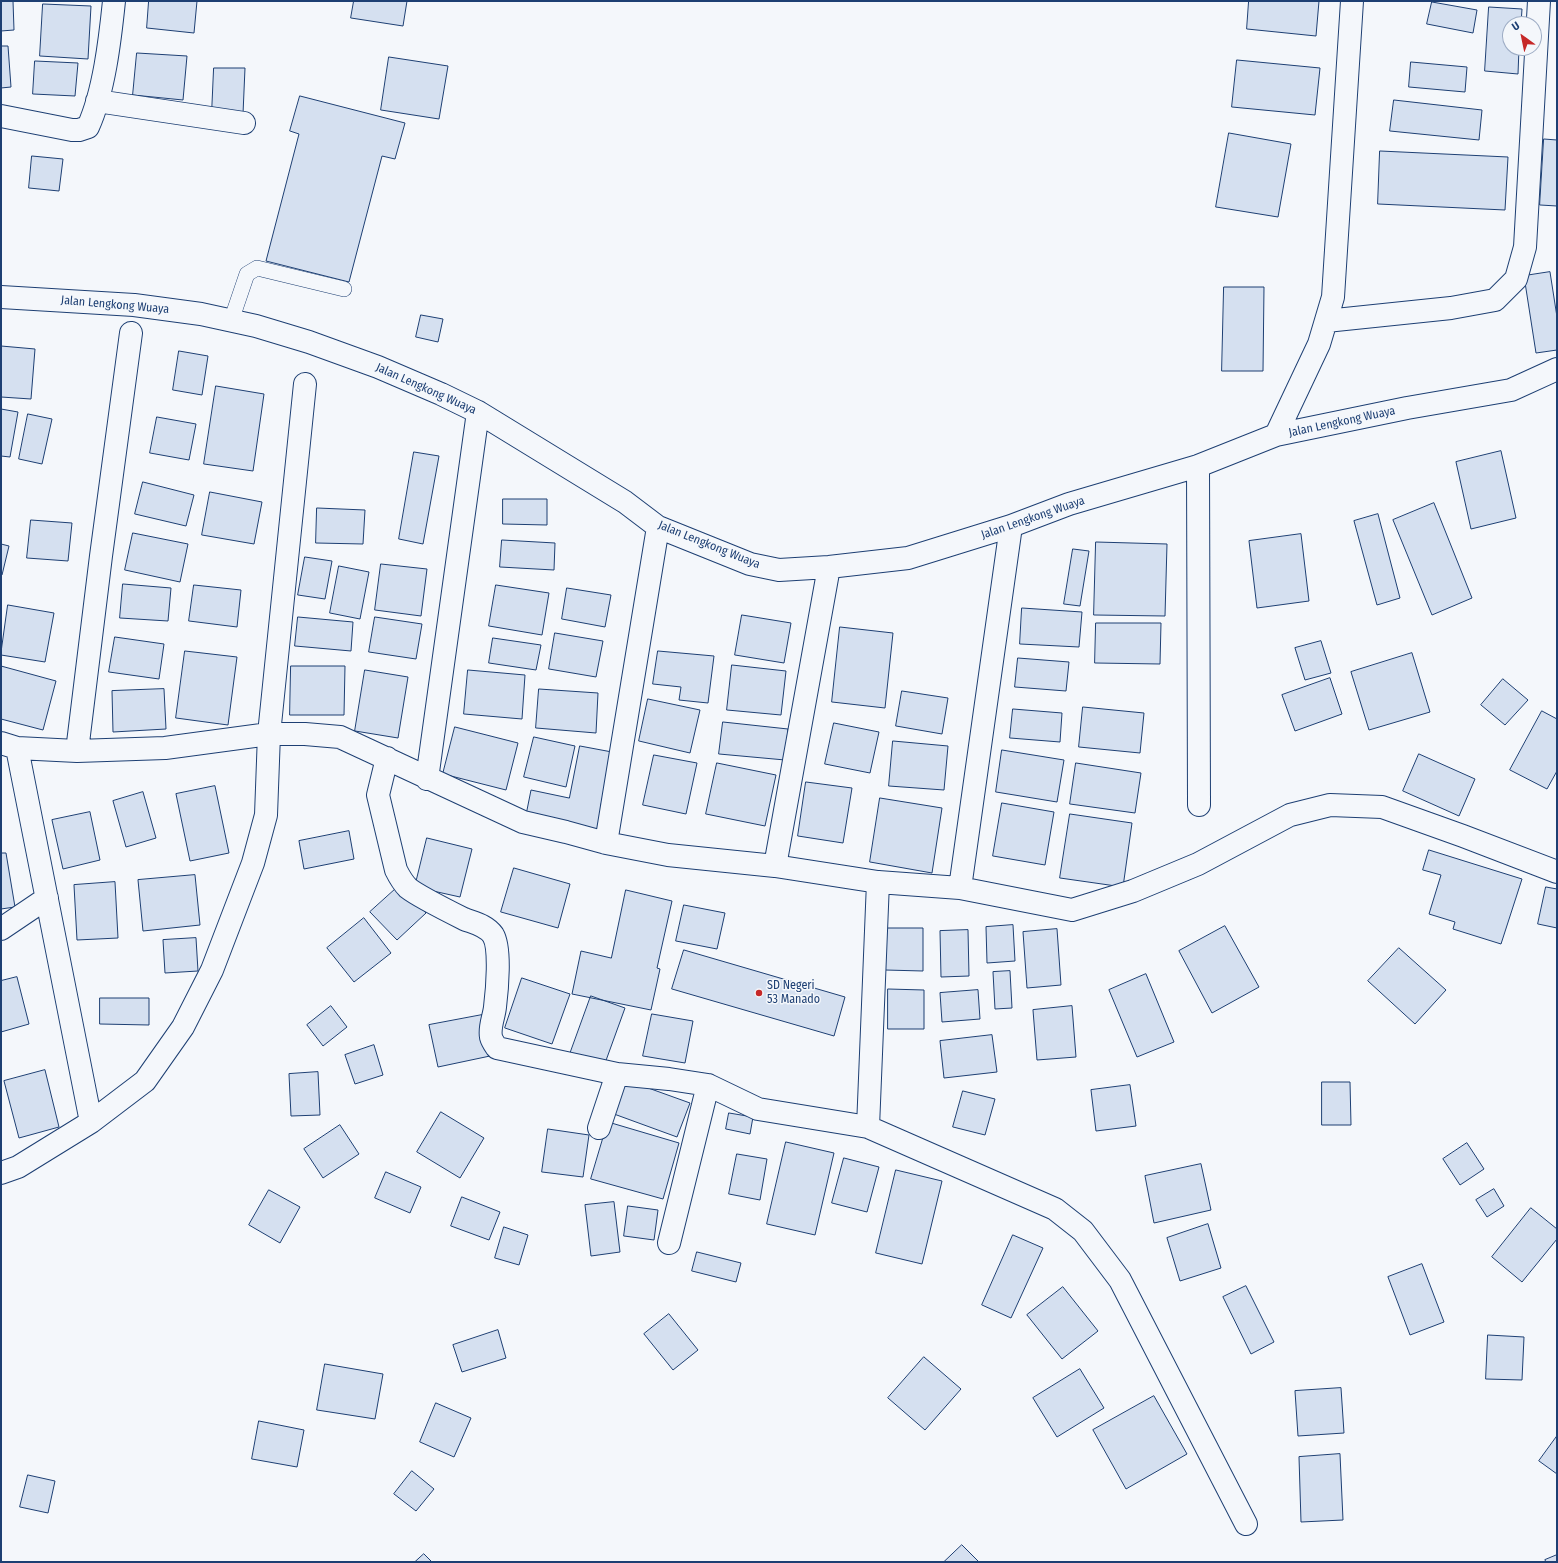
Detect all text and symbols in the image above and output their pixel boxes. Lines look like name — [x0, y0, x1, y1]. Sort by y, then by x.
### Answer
north arrow — [1502, 16, 1542, 56]
text: U — [1509, 19, 1522, 34]
street label: Jalan Lengkong Wuaya — [60, 293, 170, 317]
street label: Jalan Lengkong Wuaya — [373, 360, 479, 418]
street label: Jalan Lengkong Wuaya — [1287, 404, 1397, 440]
street label: Jalan Lengkong Wuaya — [979, 494, 1087, 542]
street label: Jalan Lengkong Wuaya — [656, 518, 762, 572]
place label: SD Negeri 53 Manado — [767, 979, 820, 1007]
marker: SD Negeri 53 Manado — [754, 988, 764, 998]

